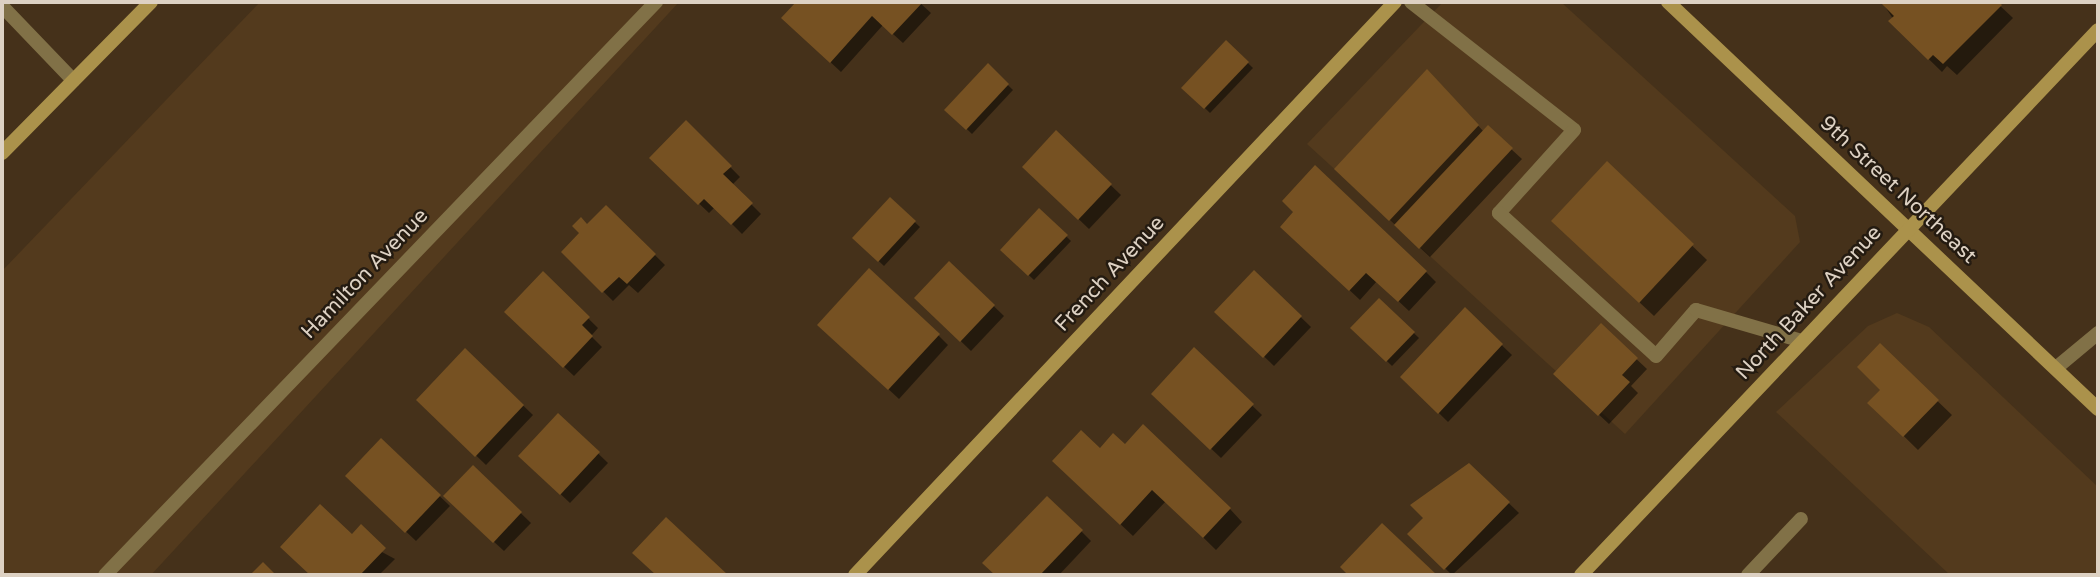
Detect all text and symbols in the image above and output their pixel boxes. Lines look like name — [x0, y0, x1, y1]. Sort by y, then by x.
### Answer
street label: 9th Street Northeast — [1815, 111, 1981, 269]
street label: Hamilton Avenue — [296, 204, 434, 344]
street label: French Avenue — [1050, 211, 1170, 337]
street label: North Baker Avenue — [1731, 221, 1887, 385]

